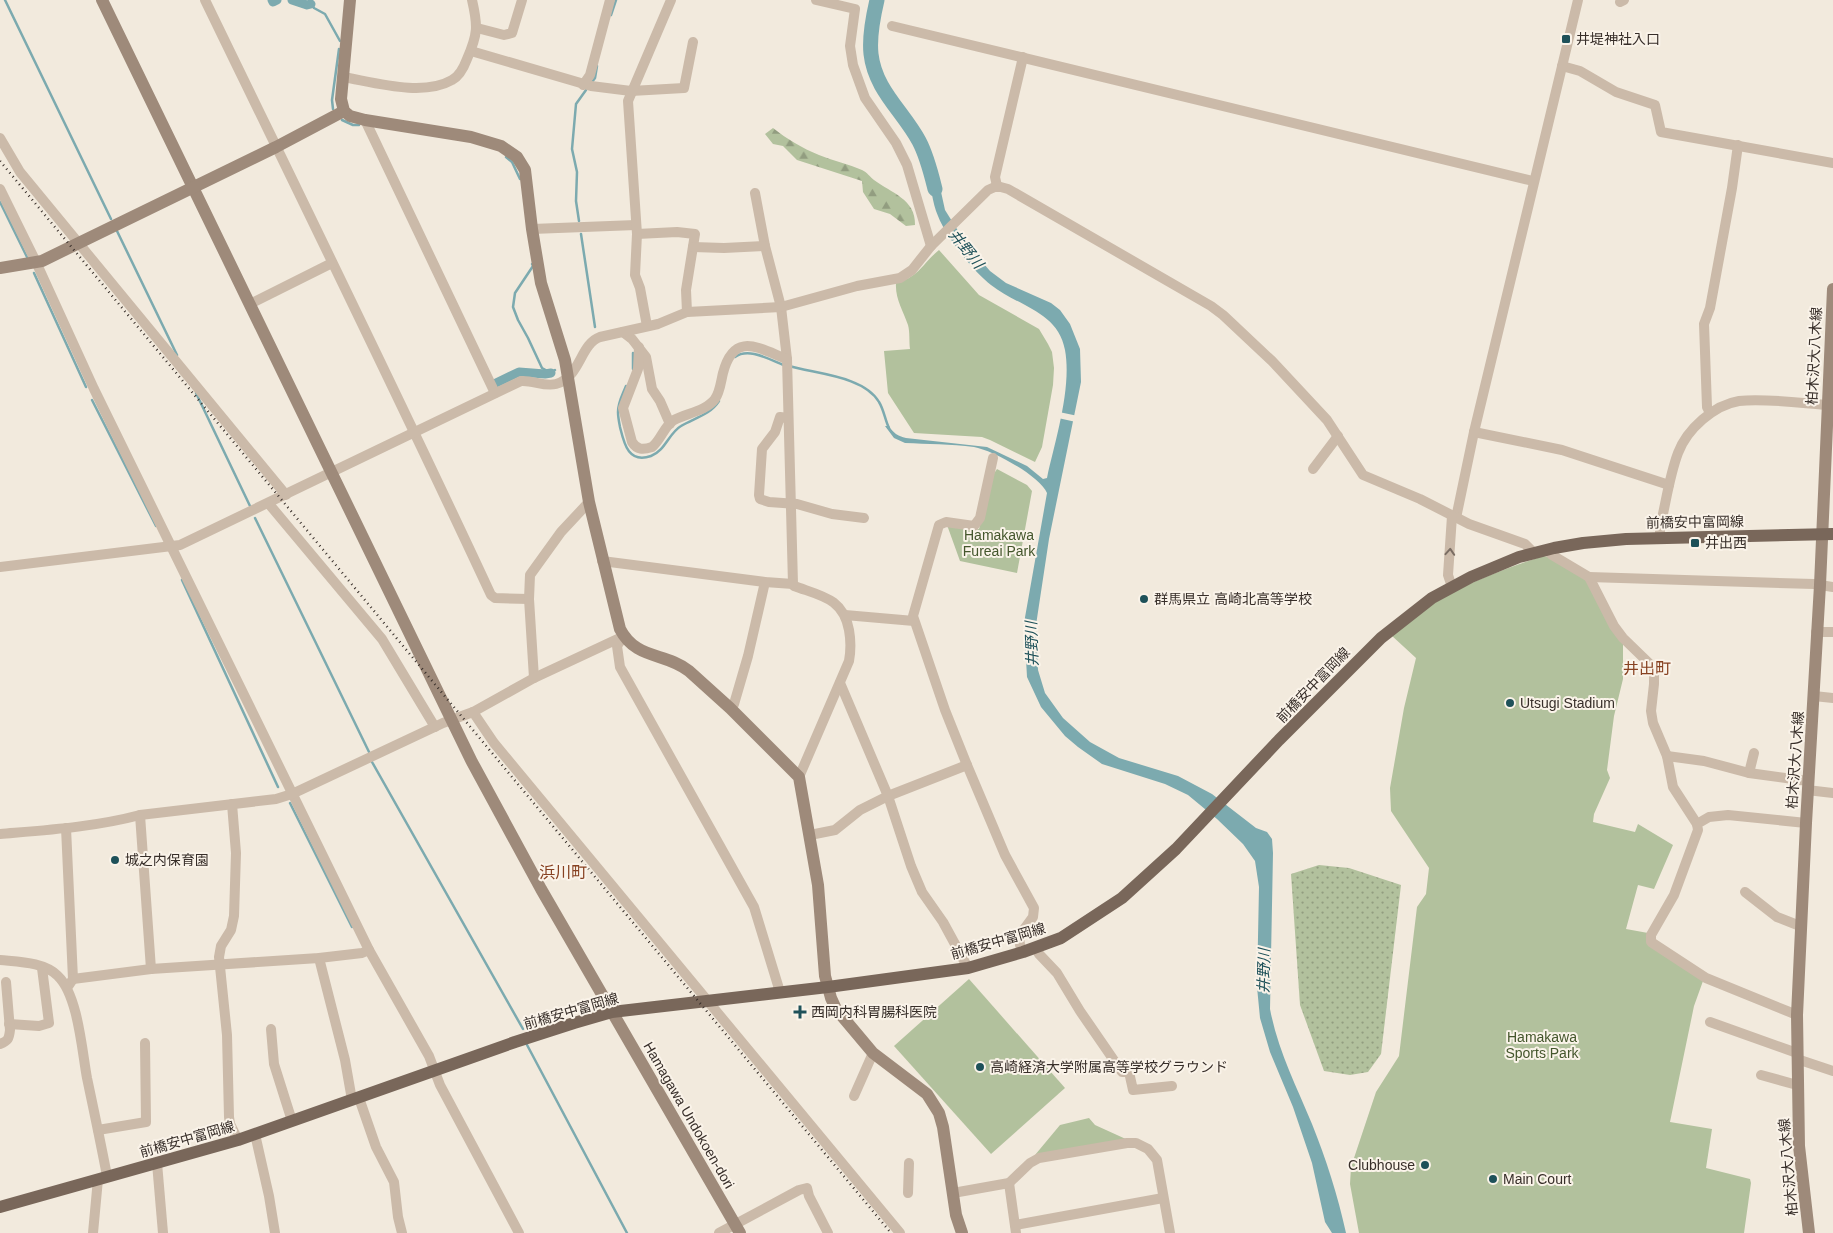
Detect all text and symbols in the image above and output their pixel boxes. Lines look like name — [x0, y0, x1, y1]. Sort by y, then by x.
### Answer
place label: 井堤神社入口 — [1576, 31, 1660, 47]
marker: 井堤神社入口 — [1560, 33, 1572, 45]
water label: 井野川 — [946, 226, 988, 273]
street label: 柏木沢大八木線 — [1803, 307, 1825, 405]
street label: 前橋安中富岡線 — [1646, 513, 1744, 531]
park label: Hamakawa Fureai Park — [963, 527, 1036, 559]
place label: 井出西 — [1705, 535, 1747, 551]
marker: 井出西 — [1689, 537, 1701, 549]
one-way arrow — [1444, 547, 1455, 555]
place label: 群馬県立 高崎北高等学校 — [1154, 591, 1312, 607]
marker: 群馬県立 高崎北高等学校 — [1138, 593, 1150, 605]
water label: 井野川 — [1022, 619, 1041, 667]
street label: 前橋安中富岡線 — [1273, 644, 1353, 726]
district label: 井出町 — [1623, 660, 1671, 677]
place label: Utsugi Stadium — [1520, 695, 1615, 711]
marker: Utsugi Stadium — [1504, 697, 1516, 709]
street label: 柏木沢大八木線 — [1784, 711, 1806, 809]
place label: 城之内保育園 — [125, 852, 209, 868]
marker: 城之内保育園 — [109, 854, 121, 866]
district label: 浜川町 — [539, 864, 587, 881]
street label: 前橋安中富岡線 — [949, 920, 1047, 962]
water label: 井野川 — [1255, 946, 1272, 994]
street label: 前橋安中富岡線 — [522, 990, 620, 1032]
place label: 西岡内科胃腸科医院 — [811, 1004, 937, 1020]
marker: 西岡内科胃腸科医院 — [793, 1005, 807, 1019]
park label: Hamakawa Sports Park — [1505, 1029, 1580, 1061]
street label: Hamagawa Undokoen-dori — [640, 1039, 738, 1191]
place label: 高崎経済大学附属高等学校グラウンド — [990, 1059, 1228, 1075]
marker: 高崎経済大学附属高等学校グラウンド — [974, 1061, 986, 1073]
street label: 柏木沢大八木線 — [1776, 1117, 1800, 1217]
street label: 前橋安中富岡線 — [138, 1118, 236, 1160]
place label: Clubhouse — [1348, 1157, 1415, 1173]
marker: Clubhouse — [1419, 1159, 1431, 1171]
place label: Main Court — [1503, 1171, 1572, 1187]
marker: Main Court — [1487, 1173, 1499, 1185]

